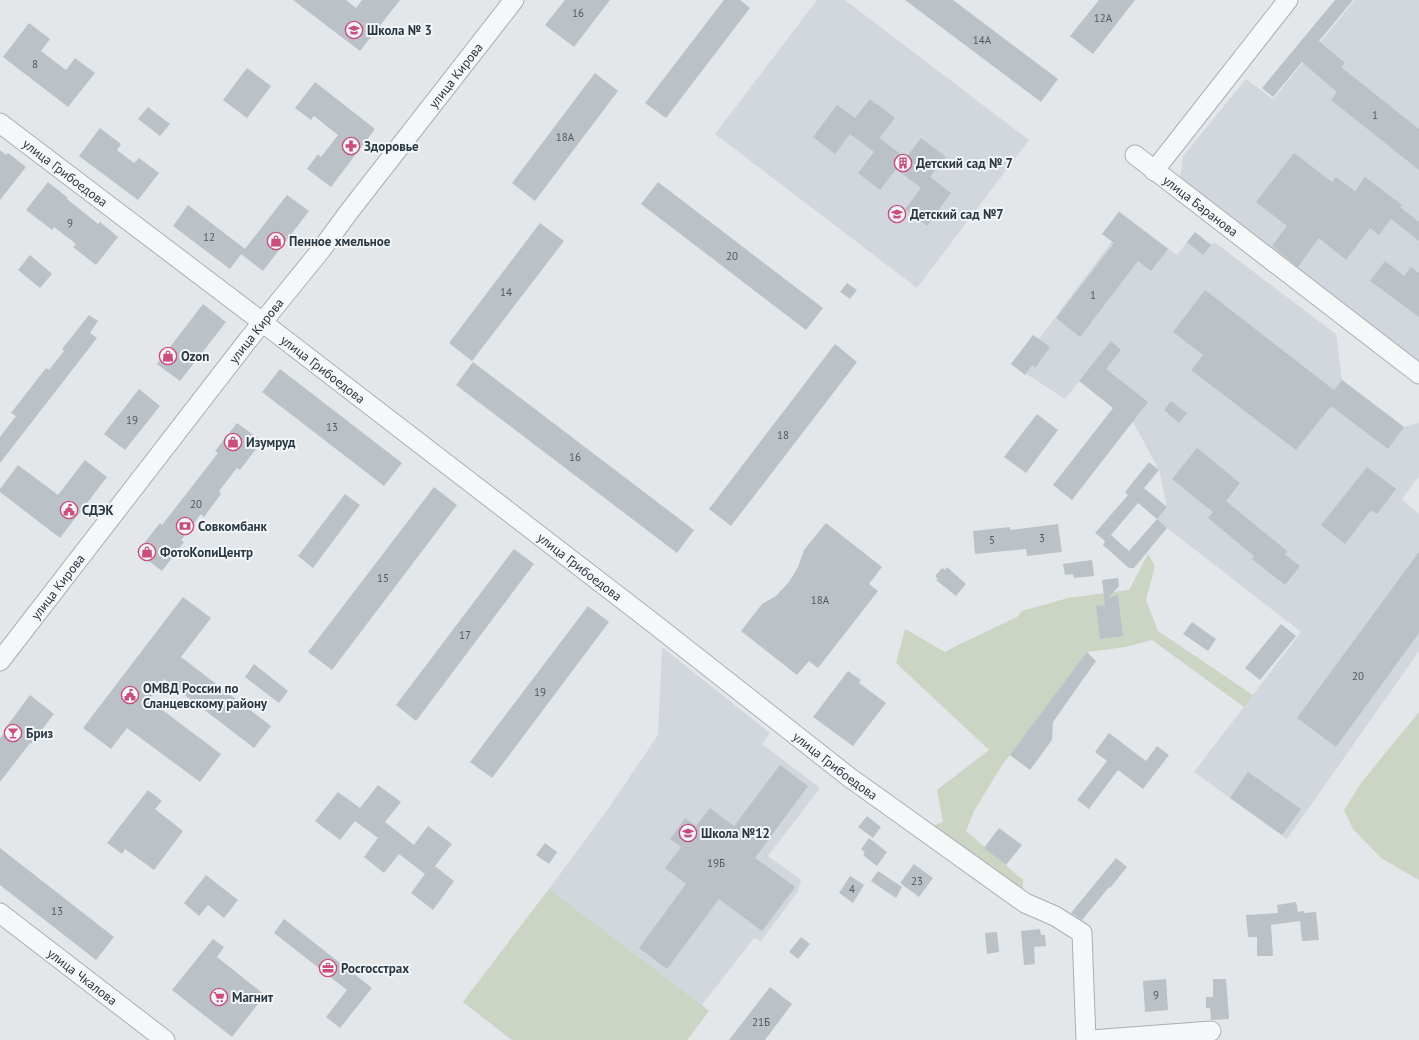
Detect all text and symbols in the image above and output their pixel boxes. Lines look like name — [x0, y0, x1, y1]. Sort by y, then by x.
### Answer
house number: 16 — [572, 6, 584, 20]
house number: 12А — [1094, 11, 1113, 25]
school or university icon: Школа № 3 — [344, 20, 364, 40]
place label: Школа № 3 — [367, 22, 432, 39]
house number: 14А — [973, 33, 992, 47]
street label: улица Кирова — [425, 39, 486, 111]
house number: 8 — [32, 57, 38, 71]
house number: 1 — [1372, 108, 1378, 122]
house number: 18А — [556, 130, 575, 144]
street label: улица Грибоедова — [19, 135, 111, 210]
pharmacy icon: Здоровье — [341, 136, 361, 156]
place label: Здоровье — [364, 138, 419, 155]
building icon: Детский сад № 7 — [893, 153, 913, 173]
place label: Детский сад № 7 — [916, 155, 1013, 172]
street label: улица Баранова — [1160, 171, 1242, 240]
school or university icon: Детский сад №7 — [887, 204, 907, 224]
place label: Детский сад №7 — [910, 206, 1004, 223]
house number: 9 — [67, 216, 73, 230]
house number: 12 — [203, 230, 215, 244]
shop icon: Пенное хмельное — [266, 231, 286, 251]
place label: Пенное хмельное — [289, 233, 391, 250]
house number: 20 — [726, 249, 738, 263]
house number: 14 — [500, 285, 512, 299]
house number: 1 — [1090, 288, 1096, 302]
street label: улица Кирова — [225, 295, 287, 367]
street label: улица Грибоедова — [277, 331, 369, 407]
shop icon: Ozon — [158, 346, 178, 366]
place label: Ozon — [181, 348, 209, 365]
house number: 19 — [126, 413, 138, 427]
house number: 13 — [326, 420, 338, 434]
house number: 18 — [777, 428, 789, 442]
shop icon: Изумруд — [223, 432, 243, 452]
place label: Изумруд — [246, 434, 296, 451]
house number: 16 — [569, 450, 581, 464]
house number: 20 — [190, 497, 202, 511]
public building icon: СДЭК — [59, 500, 79, 520]
place label: СДЭК — [82, 502, 114, 519]
bank icon: Совкомбанк — [175, 516, 195, 536]
place label: Совкомбанк — [198, 518, 268, 535]
street label: улица Грибоедова — [534, 529, 626, 604]
house number: 3 — [1039, 531, 1045, 545]
house number: 5 — [989, 533, 995, 547]
shop icon: ФотоКопиЦентр — [137, 542, 157, 562]
place label: ФотоКопиЦентр — [160, 544, 253, 561]
street label: улица Кирова — [27, 550, 88, 623]
house number: 15 — [377, 571, 389, 585]
house number: 18А — [811, 593, 830, 607]
house number: 17 — [459, 628, 471, 642]
house number: 20 — [1352, 669, 1364, 683]
place label: ОМВД России по Сланцевскому району — [143, 680, 268, 712]
public building icon: ОМВД России по Сланцевскому району — [120, 685, 140, 705]
house number: 19 — [534, 685, 546, 699]
bar icon: Бриз — [3, 723, 23, 743]
place label: Бриз — [26, 725, 54, 742]
street label: улица Грибоедова — [790, 728, 881, 803]
school or university icon: Школа №12 — [678, 823, 698, 843]
place label: Школа №12 — [701, 825, 770, 842]
house number: 19Б — [707, 856, 725, 870]
house number: 23 — [911, 874, 923, 888]
house number: 4 — [849, 882, 855, 896]
house number: 13 — [51, 904, 63, 918]
street label: улица Чкалова — [44, 944, 121, 1009]
office icon: Росгосстрах — [318, 958, 338, 978]
place label: Росгосстрах — [341, 960, 409, 977]
supermarket icon: Магнит — [209, 987, 229, 1007]
house number: 9 — [1153, 988, 1159, 1002]
place label: Магнит — [232, 989, 274, 1006]
house number: 21Б — [752, 1015, 770, 1029]

